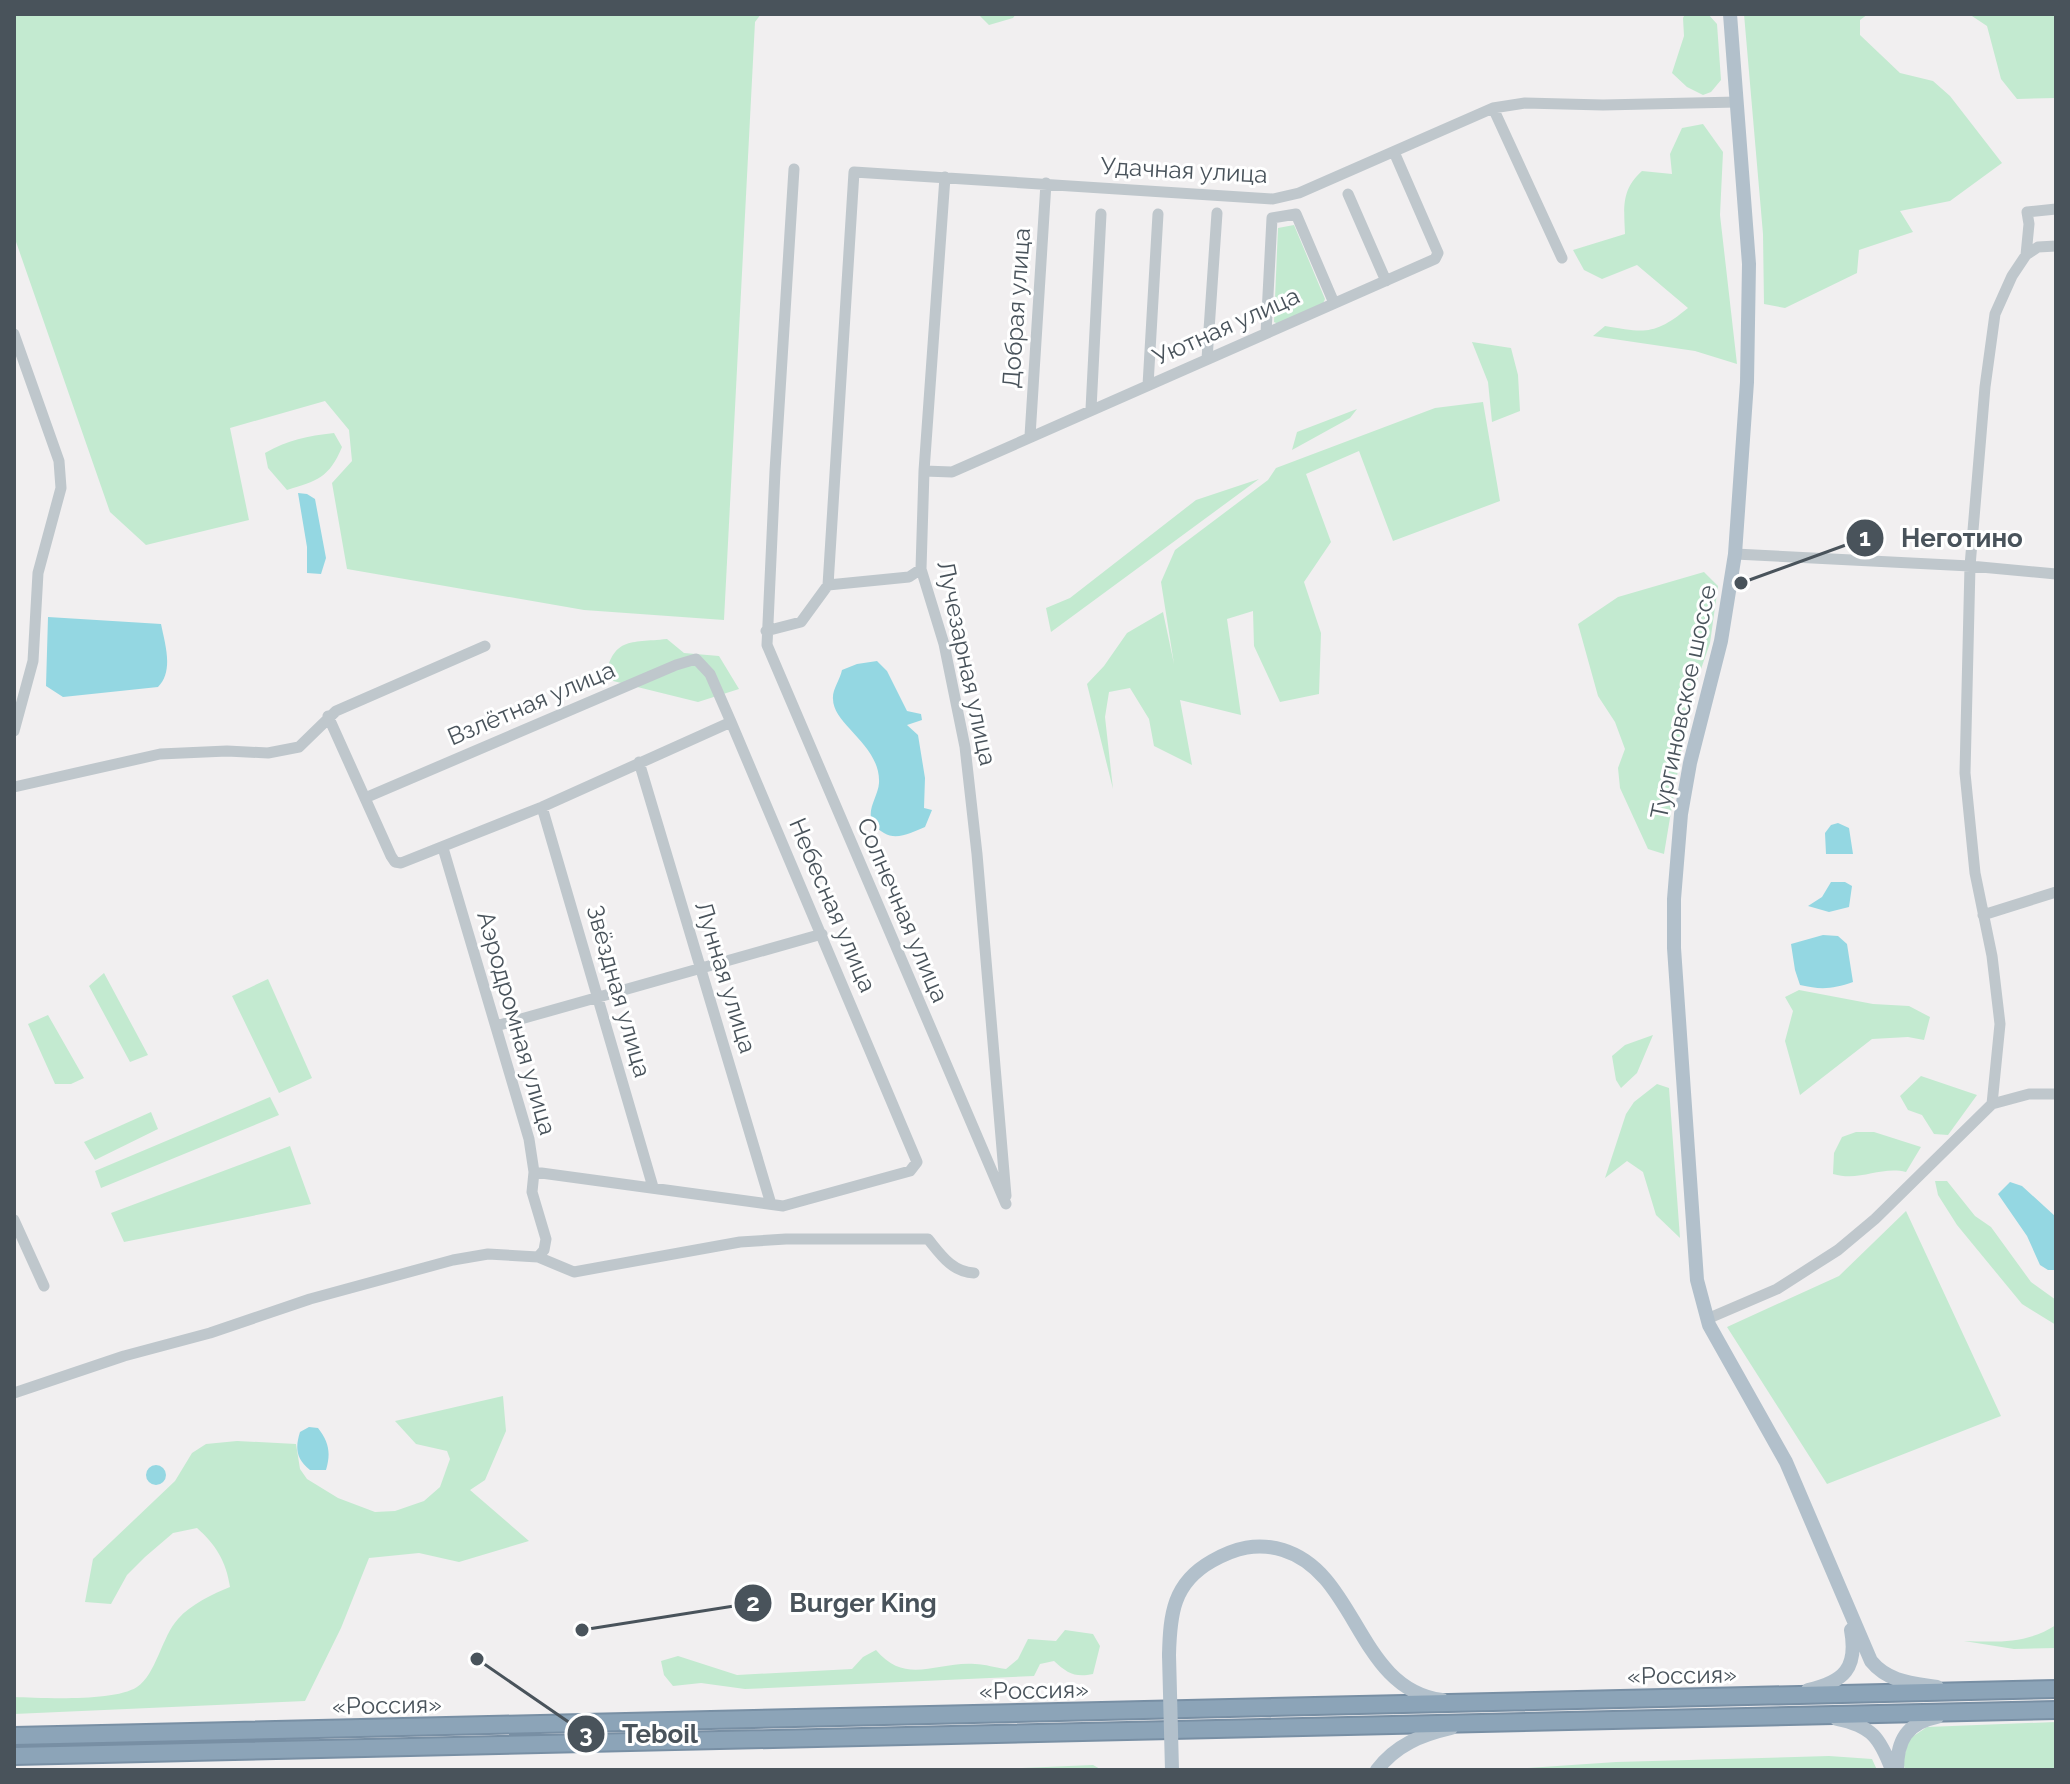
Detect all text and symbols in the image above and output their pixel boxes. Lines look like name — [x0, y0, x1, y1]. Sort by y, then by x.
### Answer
street label: Удачная улица — [1100, 151, 1268, 189]
street label: Добрая улица — [996, 227, 1036, 389]
street label: Уютная улица — [1148, 281, 1304, 371]
callout: Неготино — [1845, 513, 2039, 563]
text: 1 — [1859, 523, 1871, 552]
text: Неготино — [1901, 523, 2023, 553]
street label: Лучезарная улица — [931, 558, 1003, 768]
street label: Тургиновское шоссе — [1644, 582, 1722, 822]
street label: Взлётная улица — [443, 655, 619, 751]
street label: Солнечная улица — [851, 813, 955, 1007]
street label: Небесная улица — [783, 814, 883, 996]
street label: Лунная улица — [689, 898, 763, 1056]
street label: Звёздная улица — [581, 902, 657, 1080]
street label: Аэродромная улица — [471, 908, 563, 1138]
callout: Burger King — [733, 1578, 953, 1628]
text: 2 — [746, 1588, 760, 1617]
text: Burger King — [789, 1588, 937, 1618]
street label: «Россия» — [1627, 1660, 1737, 1690]
street label: «Россия» — [979, 1675, 1089, 1705]
street label: «Россия» — [332, 1690, 442, 1720]
callout: Teboil — [566, 1709, 714, 1759]
text: 3 — [579, 1719, 593, 1748]
text: Teboil — [622, 1719, 699, 1749]

